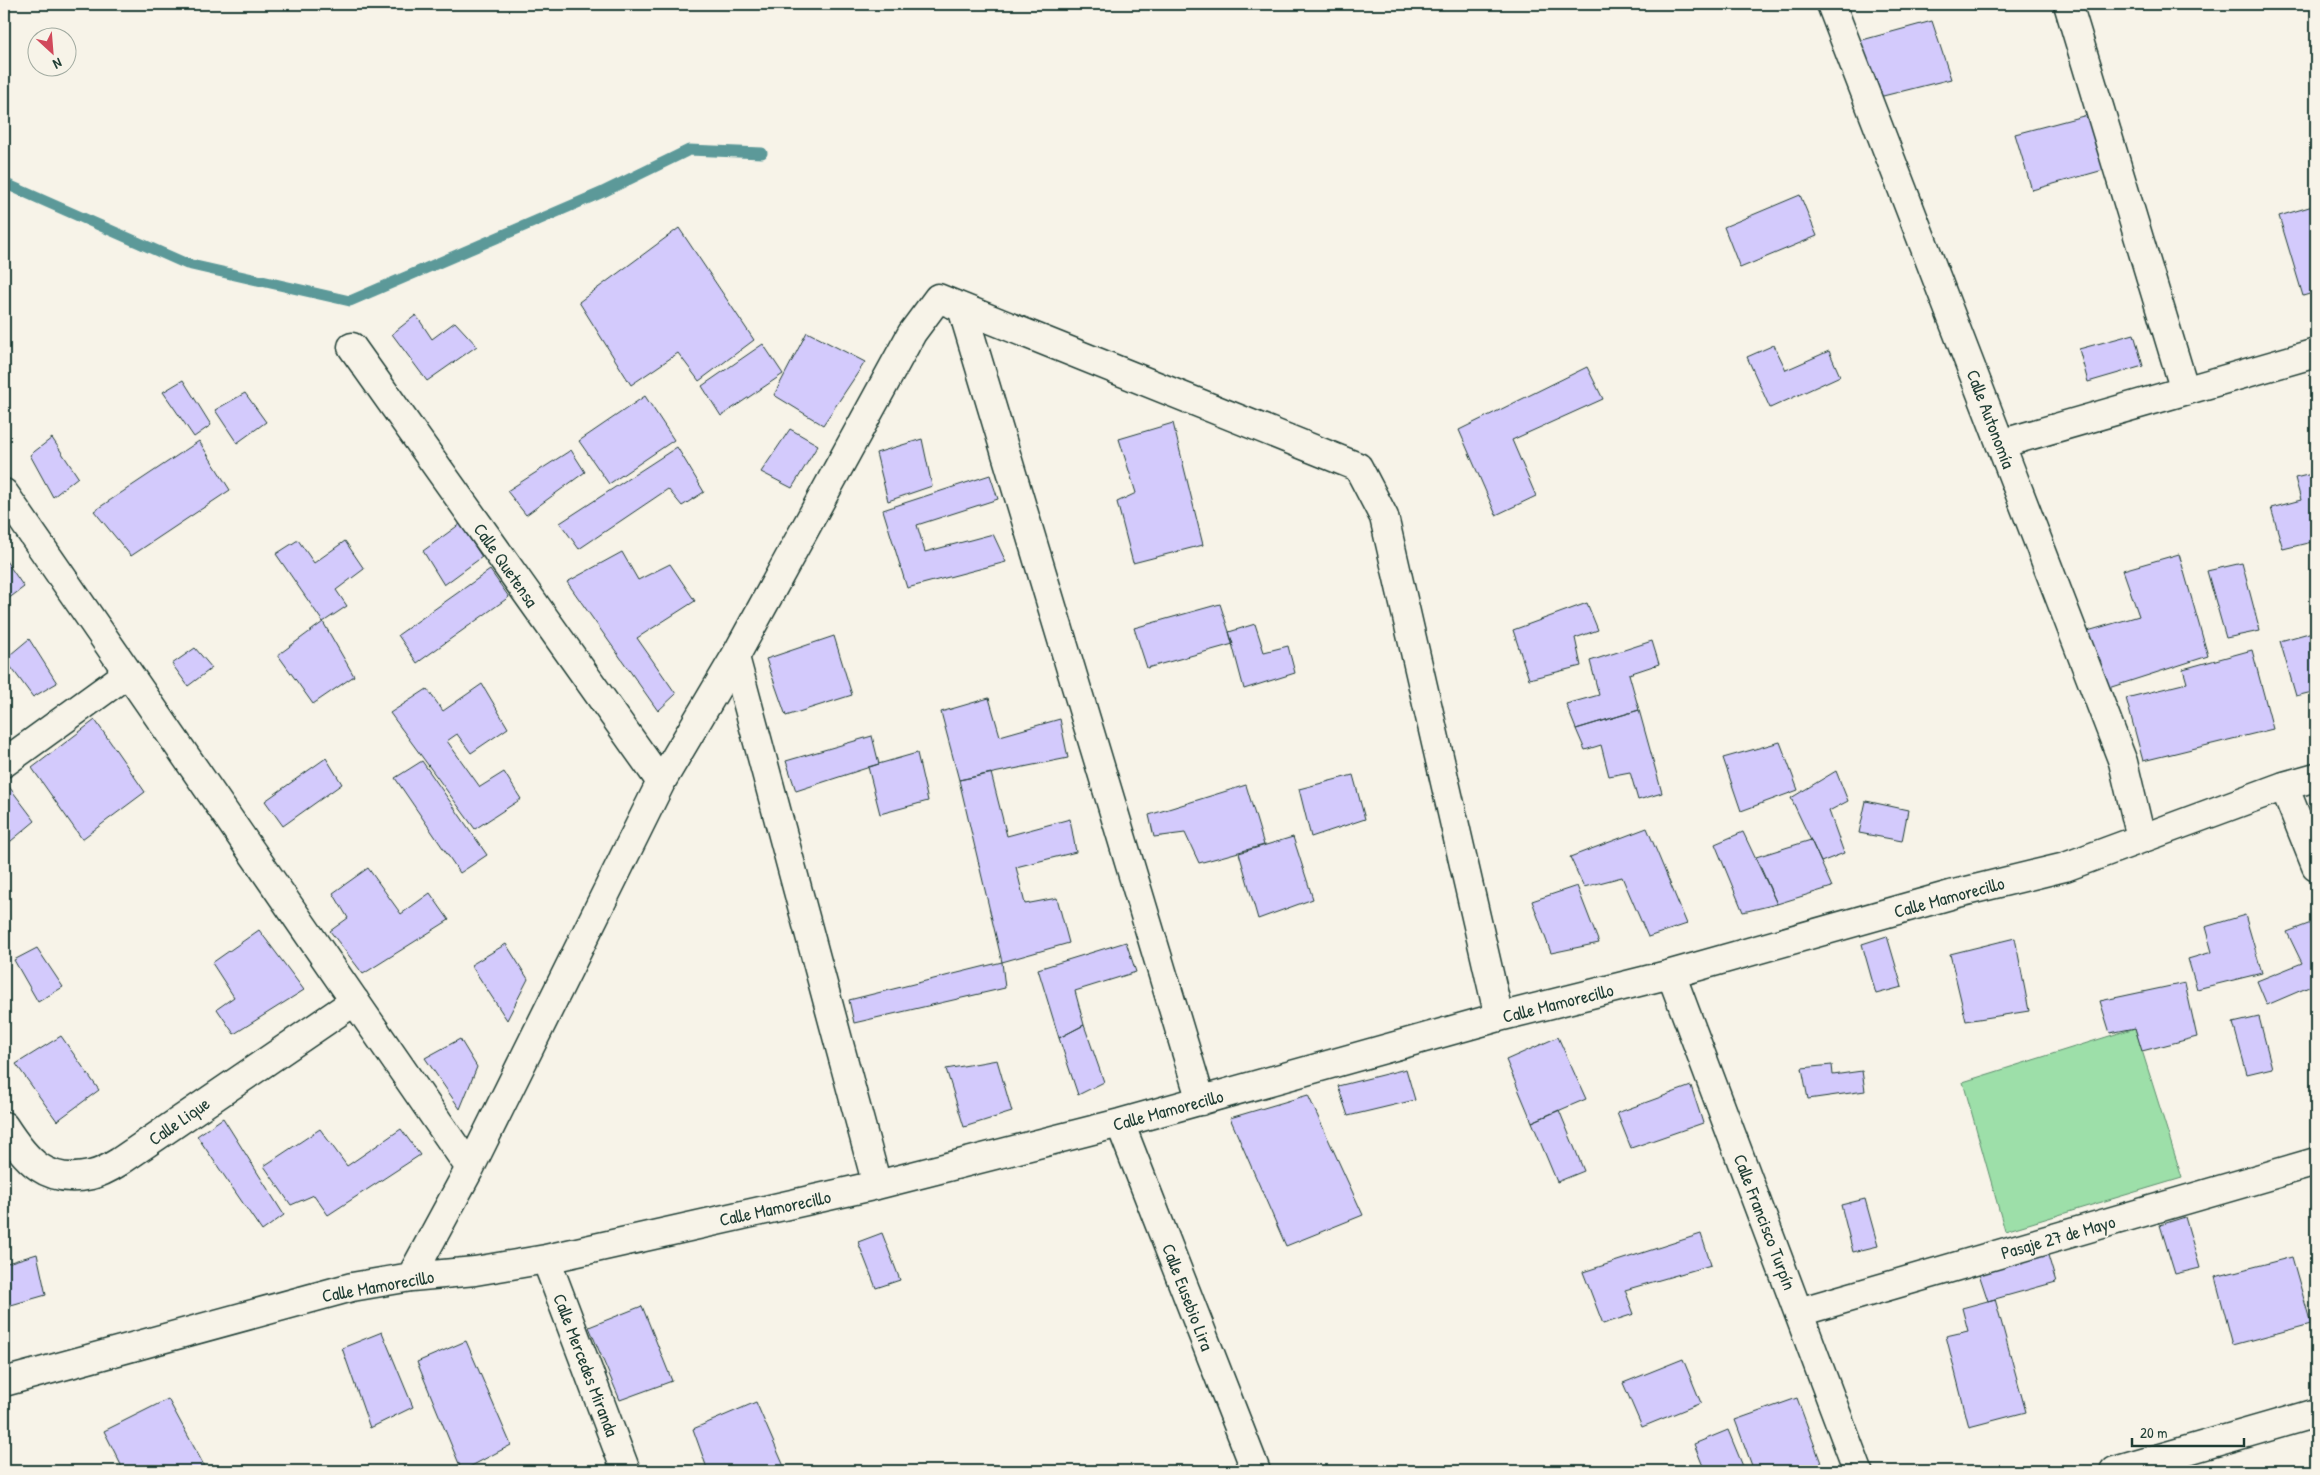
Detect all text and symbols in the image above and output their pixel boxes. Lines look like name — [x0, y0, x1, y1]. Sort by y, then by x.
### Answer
north arrow — [28, 28, 78, 78]
text: N — [50, 54, 65, 75]
street label: Calle Autonomía — [1961, 366, 2021, 472]
street label: Calle Quetensa — [468, 518, 544, 612]
street label: Calle Mamorecillo — [1891, 870, 2007, 924]
street label: Calle Mamorecillo — [1500, 977, 1616, 1029]
street label: Calle Mamorecillo — [1110, 1083, 1226, 1137]
street label: Calle Lique — [143, 1091, 215, 1151]
street label: Calle Francisco Turpín — [1728, 1150, 1802, 1294]
street label: Calle Mamorecillo — [717, 1184, 833, 1232]
street label: Pasaje 27 de Mayo — [1998, 1209, 2118, 1265]
street label: Calle Eusebio Lira — [1156, 1240, 1220, 1354]
street label: Calle Mamorecillo — [320, 1264, 436, 1308]
street label: Calle Mercedes Miranda — [547, 1290, 625, 1440]
scale bar — [2132, 1415, 2245, 1447]
text: 20 m — [2140, 1422, 2167, 1443]

